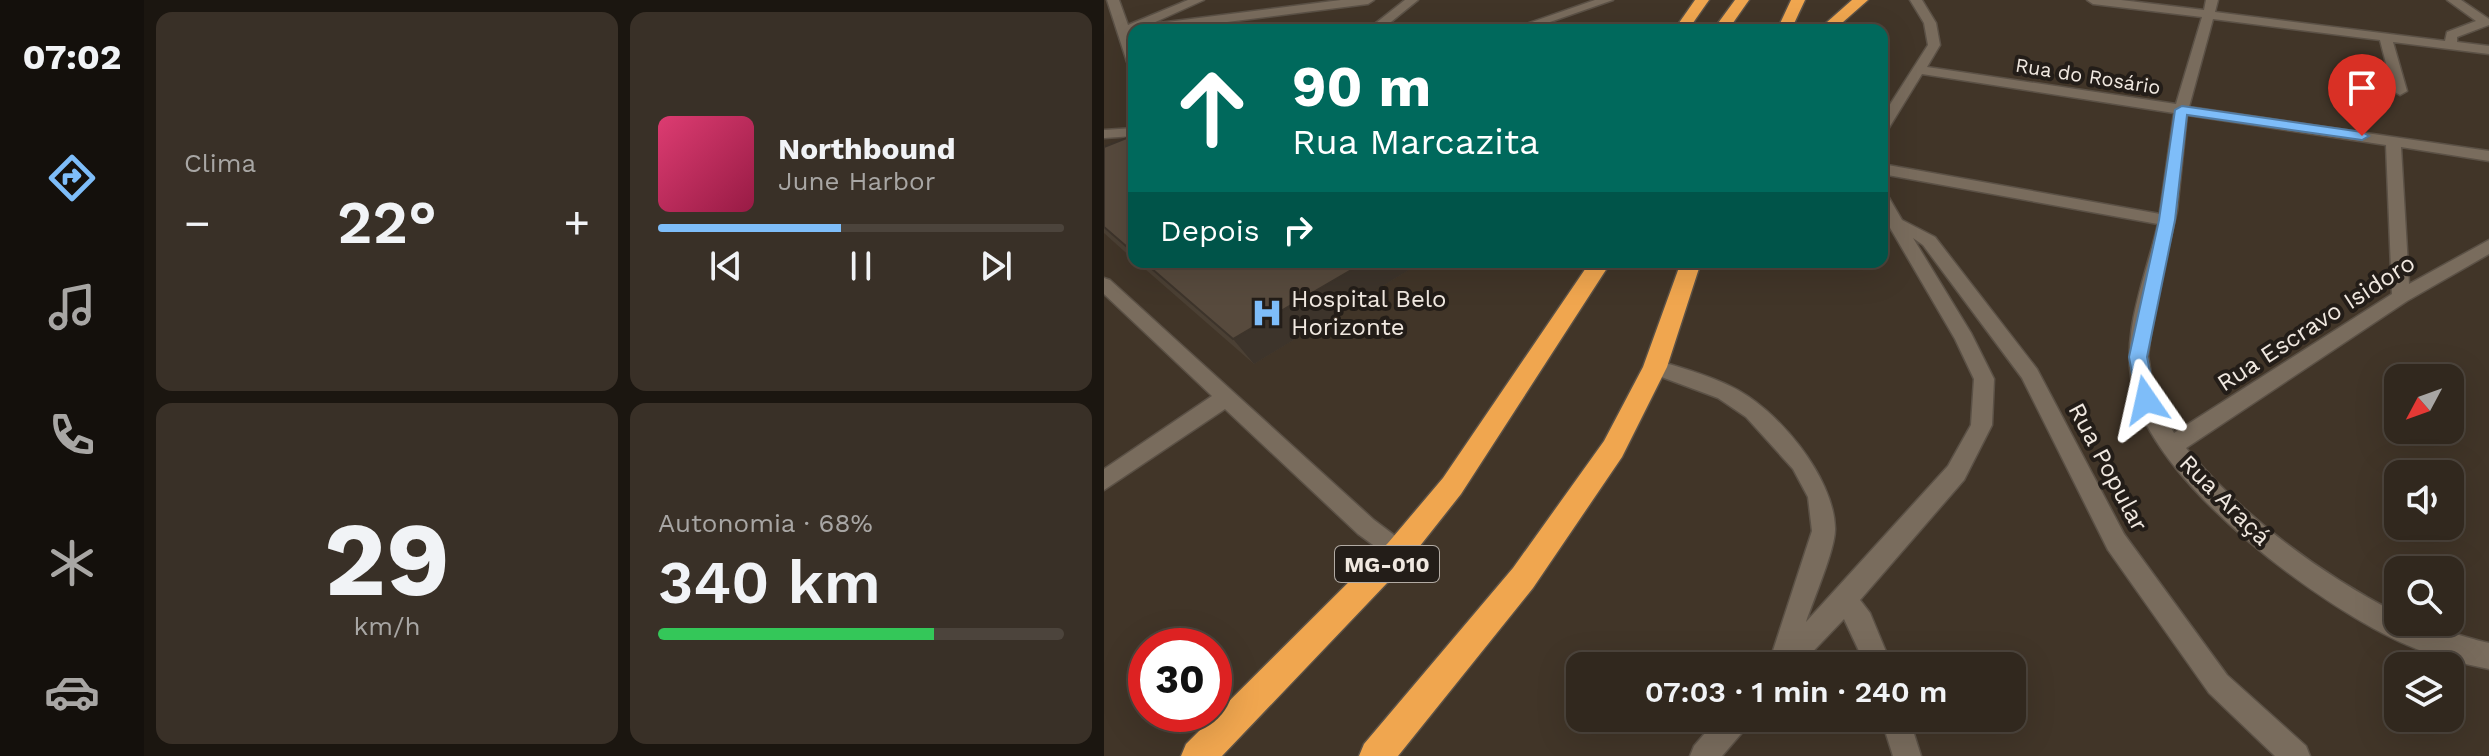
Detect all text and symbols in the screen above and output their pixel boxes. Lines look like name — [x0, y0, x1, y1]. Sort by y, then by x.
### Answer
text: 07:02 — [23, 36, 122, 78]
street label: Rua do Rosário — [2014, 53, 2162, 99]
text: 90 m — [1292, 54, 1431, 120]
pin — [2328, 54, 2396, 136]
icon: ahead — [1160, 56, 1264, 160]
icon: arrive — [2340, 66, 2384, 110]
text: Rua Marcazita — [1292, 121, 1539, 163]
text: Northbound — [778, 131, 955, 166]
text: Clima — [184, 148, 256, 178]
icon: directions — [44, 150, 100, 206]
text: June Harbor — [778, 166, 935, 196]
text: 22° — [337, 187, 437, 258]
text: − — [184, 197, 211, 249]
text: + — [563, 197, 590, 249]
icon: right — [1276, 208, 1320, 252]
text: Depois — [1160, 213, 1260, 248]
icon: previous — [704, 244, 748, 288]
icon: pause — [839, 244, 883, 288]
icon: next — [974, 244, 1018, 288]
street label: Rua Escravo Isidoro — [2212, 249, 2420, 397]
icon: music — [44, 279, 100, 335]
place label: Hospital Belo Horizonte — [1291, 285, 1447, 341]
hospital icon: Hospital Belo Horizonte — [1250, 296, 1284, 330]
position arrow — [2104, 358, 2188, 442]
north arrow — [2384, 364, 2464, 444]
map controls — [2384, 364, 2464, 732]
street label: Rua Popular — [2063, 398, 2154, 536]
icon: phone — [44, 407, 100, 463]
street label: Rua Araçá — [2174, 449, 2276, 551]
button: sound — [2384, 460, 2464, 540]
text: 29 — [324, 498, 450, 620]
text: Autonomia · 68% — [658, 508, 873, 538]
icon: climate — [44, 535, 100, 591]
road number: MG-010 — [1335, 546, 1439, 582]
text: 340 km — [658, 547, 881, 618]
button: search — [2384, 556, 2464, 636]
text: km/h — [354, 611, 420, 641]
speed limit sign: 30 — [1128, 628, 1232, 732]
button: layers — [2384, 652, 2464, 732]
icon: car — [44, 664, 100, 720]
text: 07:03 · 1 min · 240 m — [1645, 674, 1947, 709]

